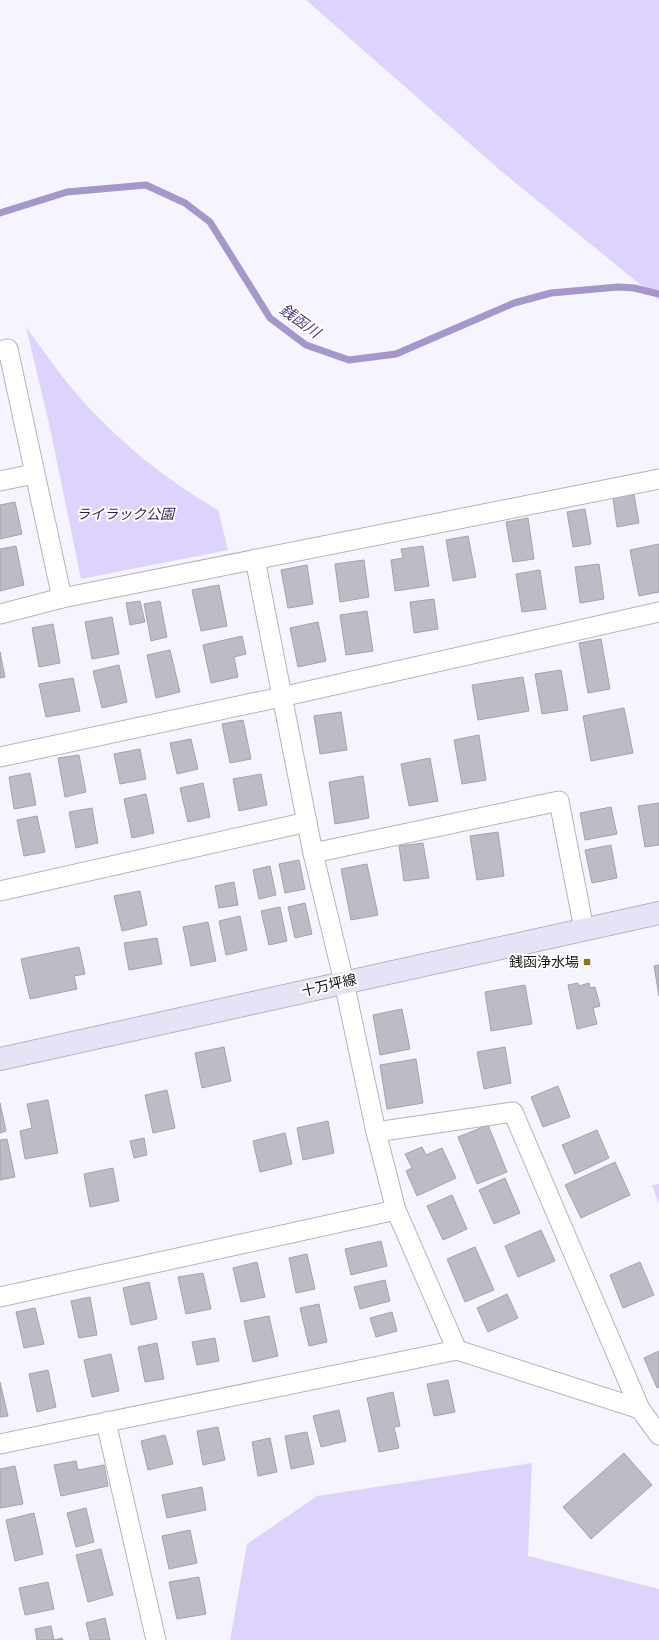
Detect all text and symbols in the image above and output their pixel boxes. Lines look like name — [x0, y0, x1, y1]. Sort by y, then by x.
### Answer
water label: 銭函川 — [277, 301, 325, 342]
park label: ライラック公園 — [76, 507, 176, 522]
place label: 銭函浄水場 — [509, 954, 579, 970]
marker: 銭函浄水場 — [582, 957, 592, 967]
street label: 十万坪線 — [300, 972, 358, 999]

